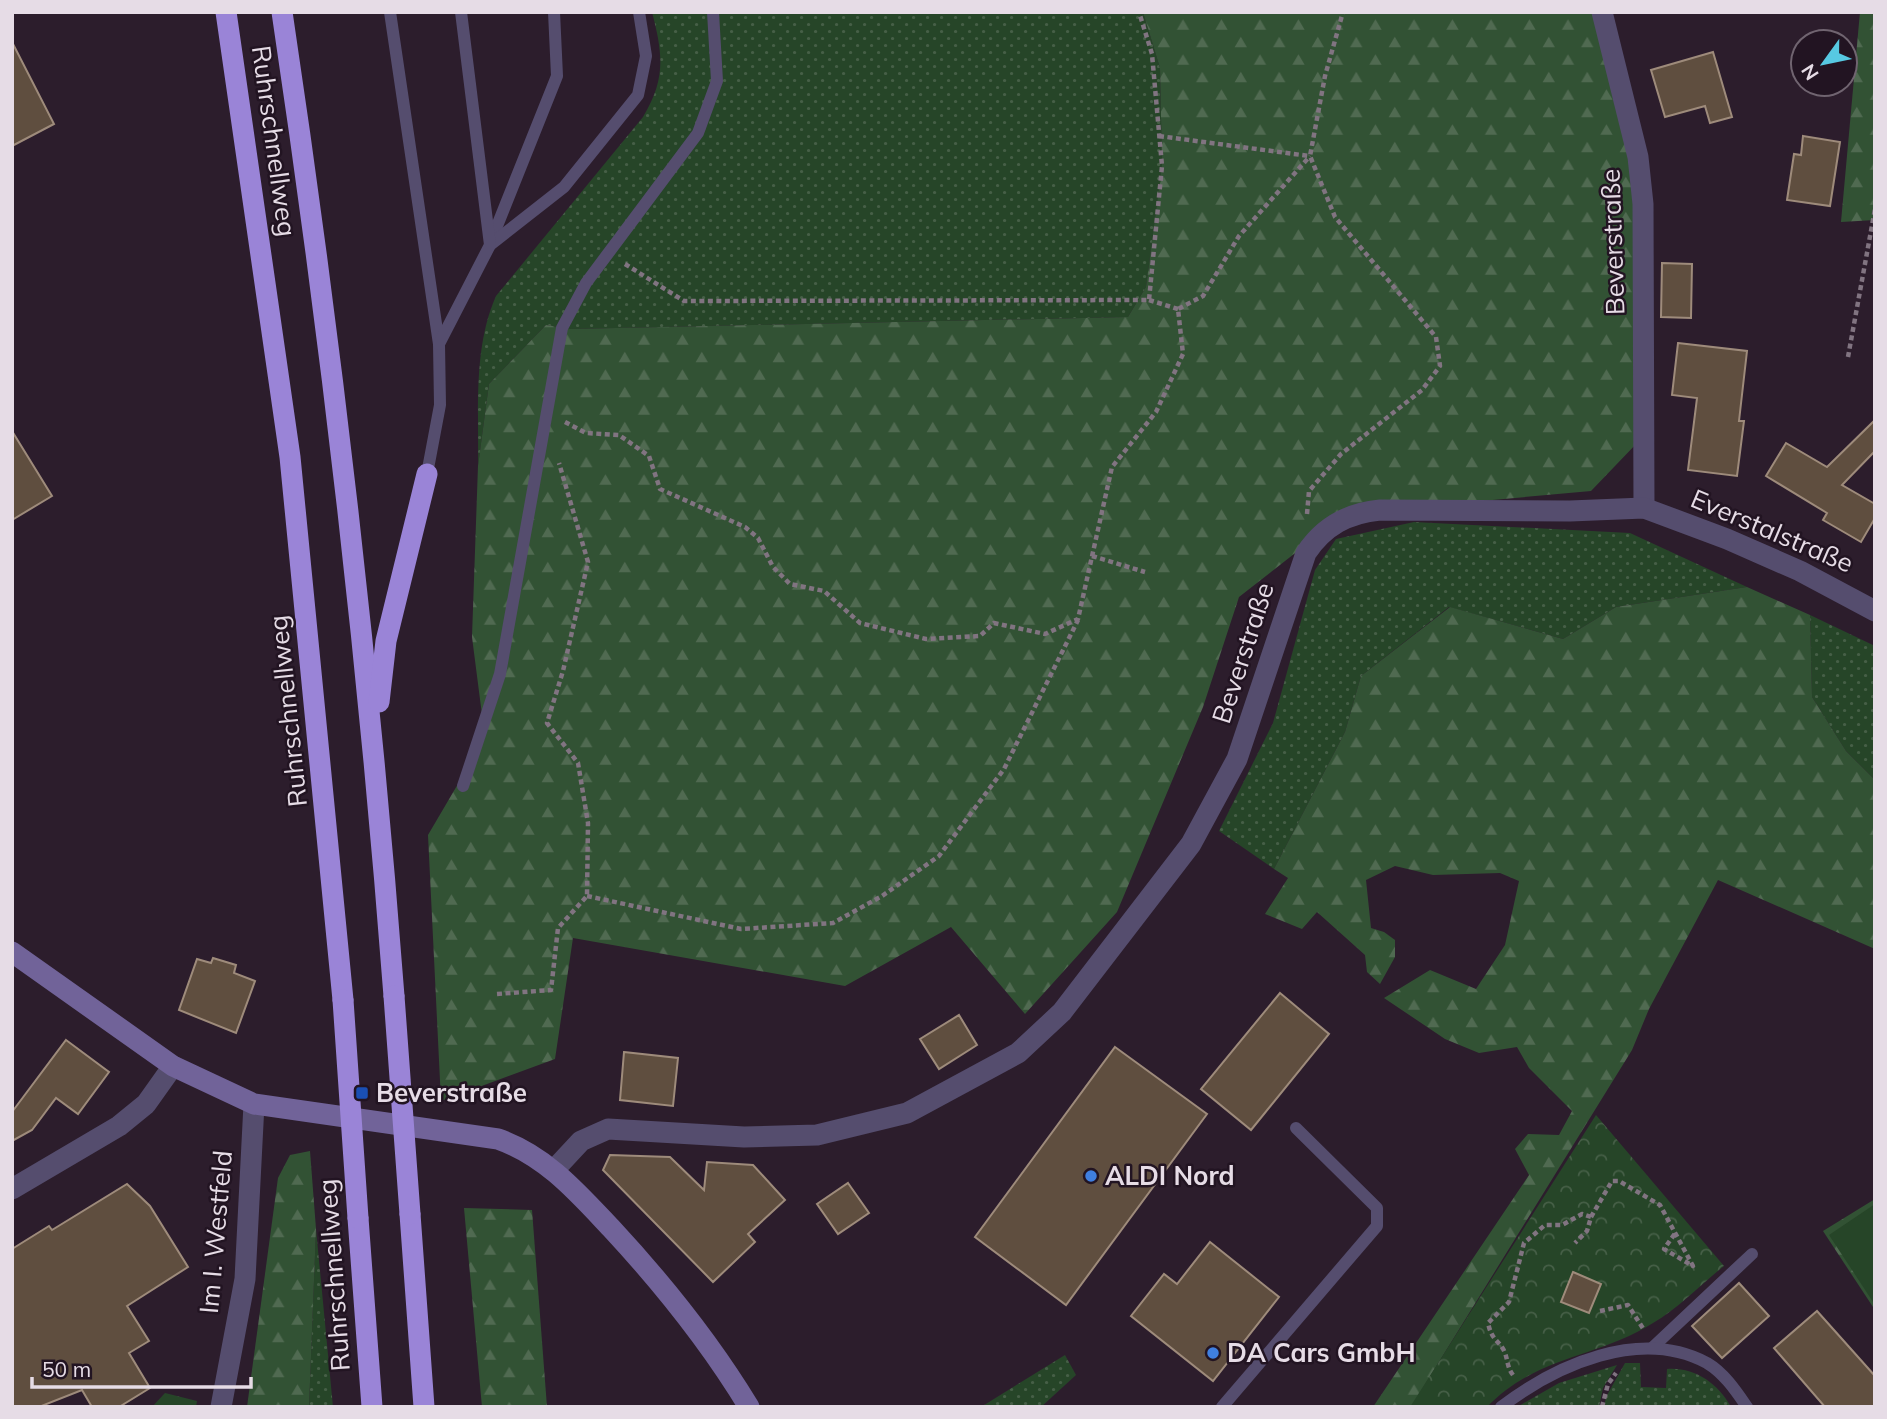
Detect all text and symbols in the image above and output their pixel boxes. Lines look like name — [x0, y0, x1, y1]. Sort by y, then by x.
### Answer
north arrow — [1789, 28, 1859, 98]
street label: Ruhrschnellweg — [245, 43, 304, 239]
text: N — [1796, 60, 1824, 85]
street label: Beverstraße — [1593, 168, 1632, 316]
street label: Everstalstraße — [1686, 482, 1858, 580]
street label: Beverstraße — [1204, 578, 1281, 727]
street label: Ruhrschnellweg — [261, 614, 314, 809]
place label: Beverstraße — [376, 1076, 527, 1109]
marker: Beverstraße — [354, 1085, 370, 1101]
street label: Im I. Westfeld — [192, 1149, 239, 1315]
place label: ALDI Nord — [1105, 1159, 1235, 1192]
marker: ALDI Nord — [1083, 1168, 1099, 1184]
street label: Ruhrschnellweg — [310, 1178, 357, 1372]
place label: DA Cars GmbH — [1227, 1336, 1416, 1369]
marker: DA Cars GmbH — [1205, 1345, 1221, 1361]
scale bar — [32, 1346, 250, 1390]
text: 50 m — [42, 1356, 91, 1382]

